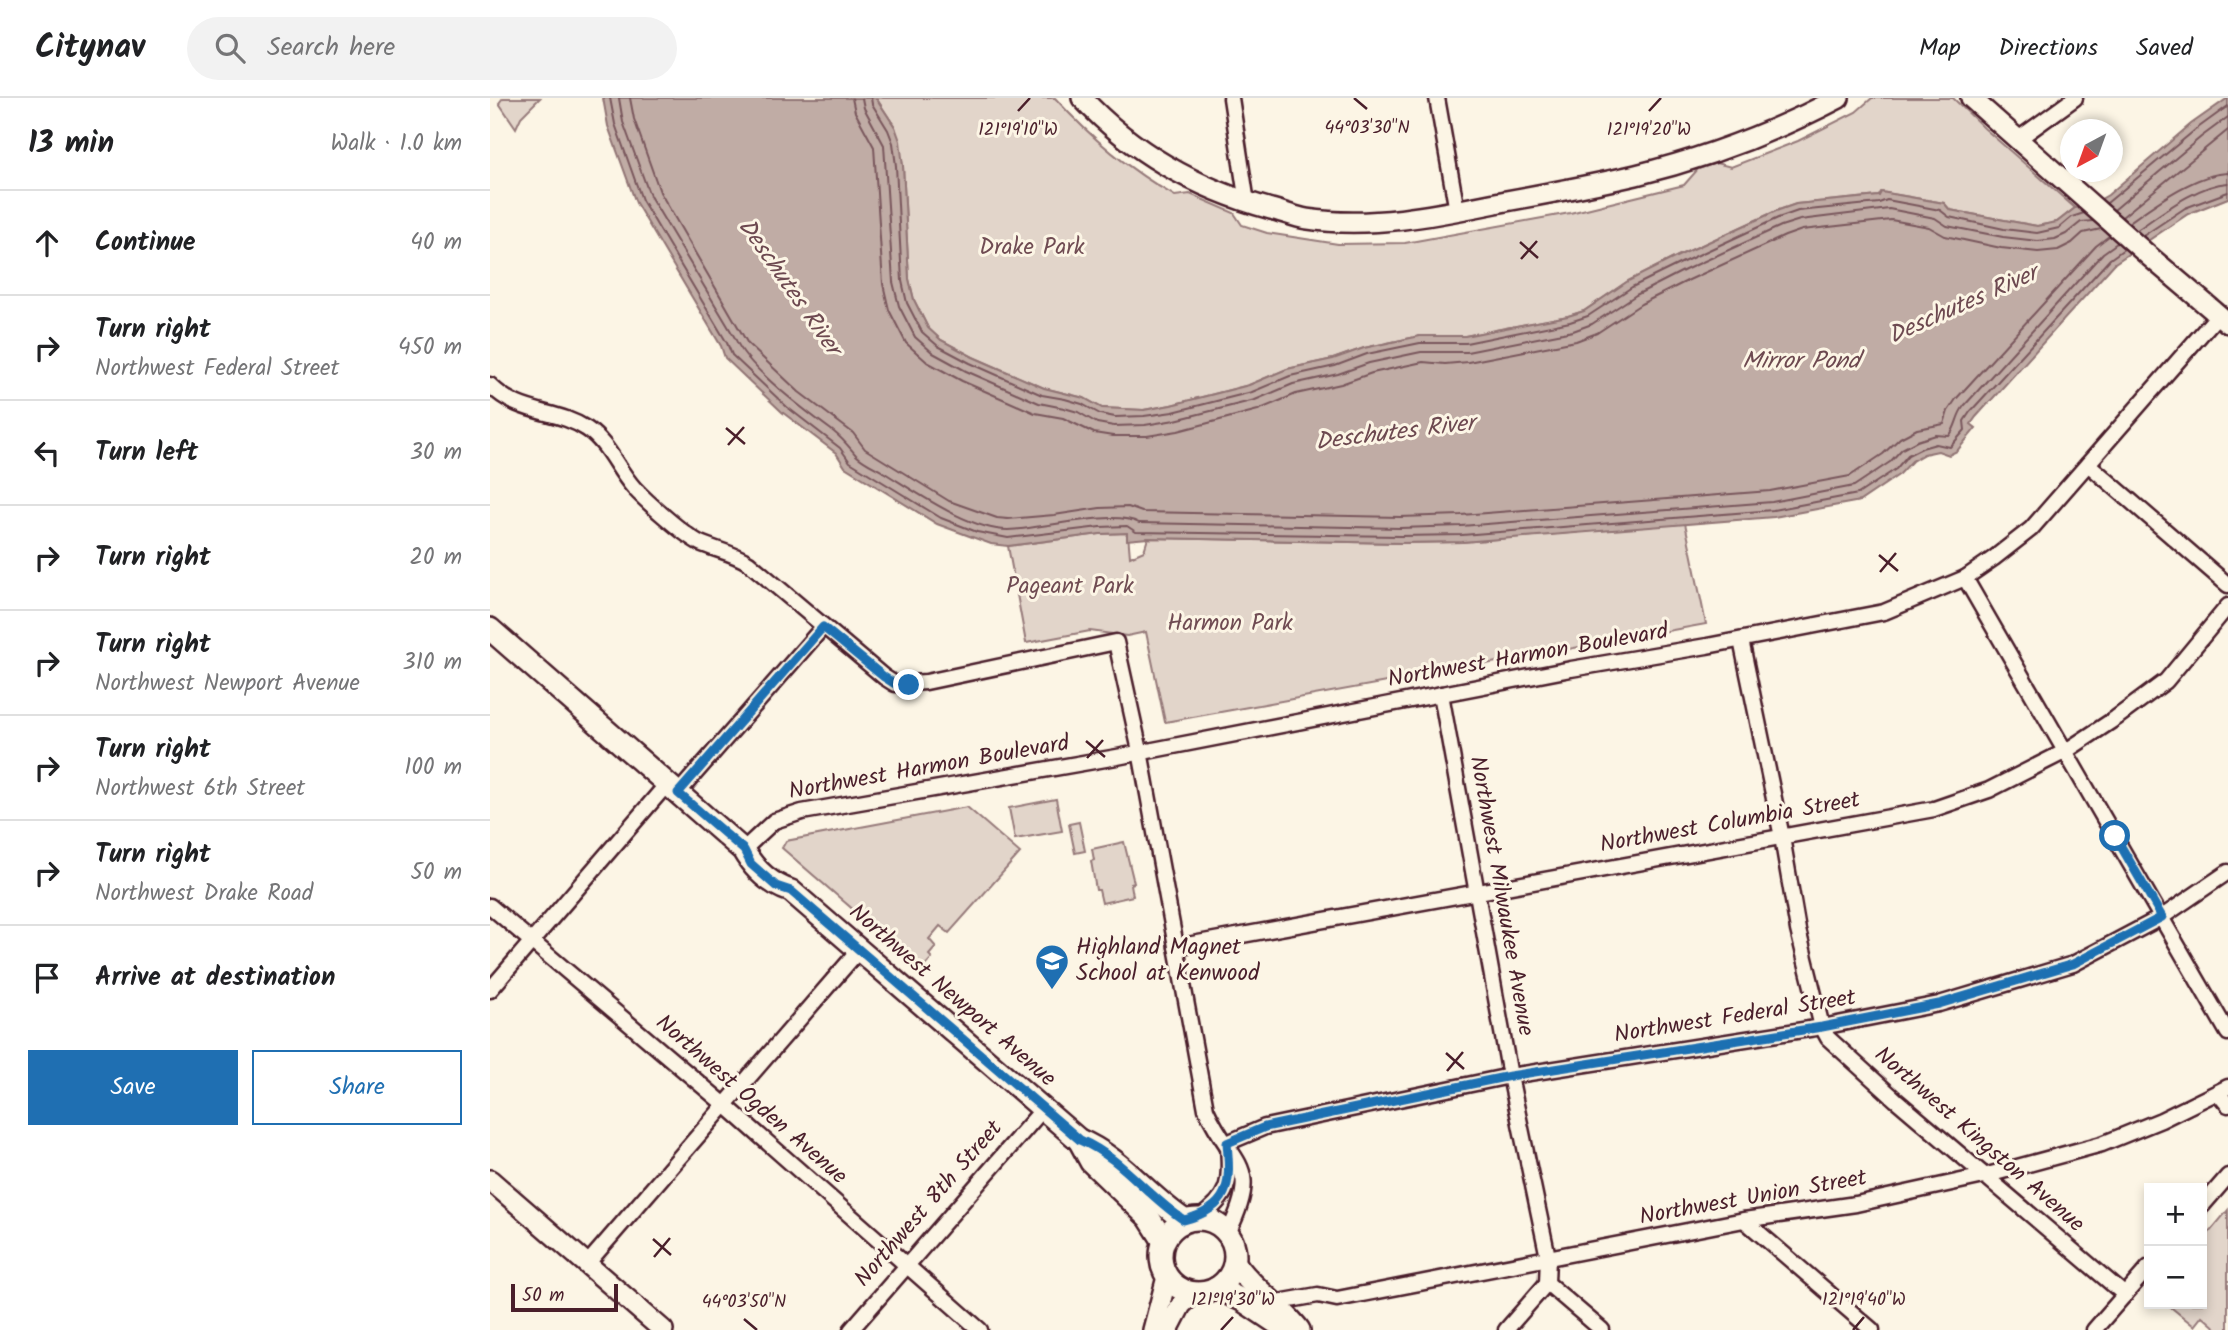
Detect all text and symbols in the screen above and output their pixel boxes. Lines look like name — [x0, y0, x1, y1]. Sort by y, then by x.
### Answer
search box — [187, 17, 677, 80]
text: Citynav — [35, 22, 145, 75]
text: Search here — [267, 27, 395, 69]
icon: search — [211, 29, 249, 67]
text: Map — [1919, 29, 1961, 68]
text: Directions — [1999, 29, 2098, 68]
text: Saved — [2136, 29, 2193, 68]
text: 44°03'30"N — [1324, 114, 1410, 143]
text: 121°19'10"W — [978, 116, 1058, 145]
text: 121°19'20"W — [1607, 116, 1691, 145]
north arrow — [2060, 119, 2123, 182]
text: 13 min — [28, 120, 114, 168]
text: Walk · 1.0 km — [330, 126, 462, 162]
water label: Deschutes River — [727, 210, 854, 368]
text: Continue — [95, 222, 196, 264]
icon: ahead — [28, 224, 66, 262]
text: 40 m — [410, 225, 462, 261]
park label: Drake Park — [979, 230, 1085, 266]
water label: Deschutes River — [1882, 253, 2049, 355]
text: Turn right — [95, 309, 211, 351]
icon: right — [28, 329, 66, 367]
text: 450 m — [398, 330, 462, 366]
water label: Mirror Pond — [1742, 342, 1865, 381]
text: Northwest Federal Street — [95, 351, 339, 387]
water label: Deschutes River — [1313, 403, 1482, 462]
text: Turn left — [95, 432, 198, 474]
icon: left — [28, 434, 66, 472]
text: 30 m — [410, 435, 462, 471]
text: Turn right — [95, 537, 211, 579]
icon: right — [28, 539, 66, 577]
text: 20 m — [410, 540, 462, 576]
park label: Pageant Park — [1006, 569, 1134, 605]
park label: Harmon Park — [1167, 606, 1293, 642]
street label: Northwest Harmon Boulevard — [1385, 613, 1672, 698]
text: Turn right — [95, 624, 211, 666]
icon: right — [28, 644, 66, 682]
text: 310 m — [403, 645, 462, 681]
text: Northwest Newport Avenue — [95, 666, 360, 702]
route end — [893, 669, 924, 700]
street label: Northwest Harmon Boulevard — [786, 725, 1073, 810]
text: Turn right — [95, 729, 211, 771]
icon: right — [28, 749, 66, 787]
text: 100 m — [404, 750, 462, 786]
street label: Northwest Milwaukee Avenue — [1459, 753, 1543, 1039]
text: Northwest 6th Street — [95, 771, 305, 807]
street label: Northwest Columbia Street — [1597, 782, 1864, 864]
route start — [2099, 820, 2130, 851]
text: Turn right — [95, 834, 211, 876]
icon: right — [28, 854, 66, 892]
text: 50 m — [411, 855, 462, 891]
text: Northwest Drake Road — [95, 876, 313, 912]
street label: Northwest Newport Avenue — [840, 896, 1064, 1096]
place label: Highland Magnet School at Kenwood — [1076, 930, 1260, 992]
school or university icon: Highland Magnet School at Kenwood — [1033, 942, 1071, 991]
text: Arrive at destination — [95, 957, 335, 999]
icon: arrive — [28, 959, 66, 997]
street label: Northwest Federal Street — [1611, 980, 1860, 1054]
street label: Northwest Ogden Avenue — [647, 1006, 855, 1194]
street label: Northwest Kingston Avenue — [1866, 1038, 2092, 1242]
button: Save — [28, 1050, 238, 1125]
button: Share — [252, 1050, 462, 1125]
street label: Northwest 8th Street — [846, 1112, 1013, 1296]
street label: Northwest Union Street — [1636, 1160, 1871, 1236]
map controls — [2144, 1183, 2207, 1309]
button: + — [2144, 1183, 2207, 1246]
button: − — [2144, 1246, 2207, 1309]
scale bar — [511, 1281, 618, 1313]
text: 50 m — [522, 1281, 564, 1311]
text: 121°19'30"W — [1191, 1286, 1275, 1315]
text: 121°19'40"W — [1822, 1286, 1906, 1315]
text: 44°03'50"N — [702, 1288, 786, 1317]

